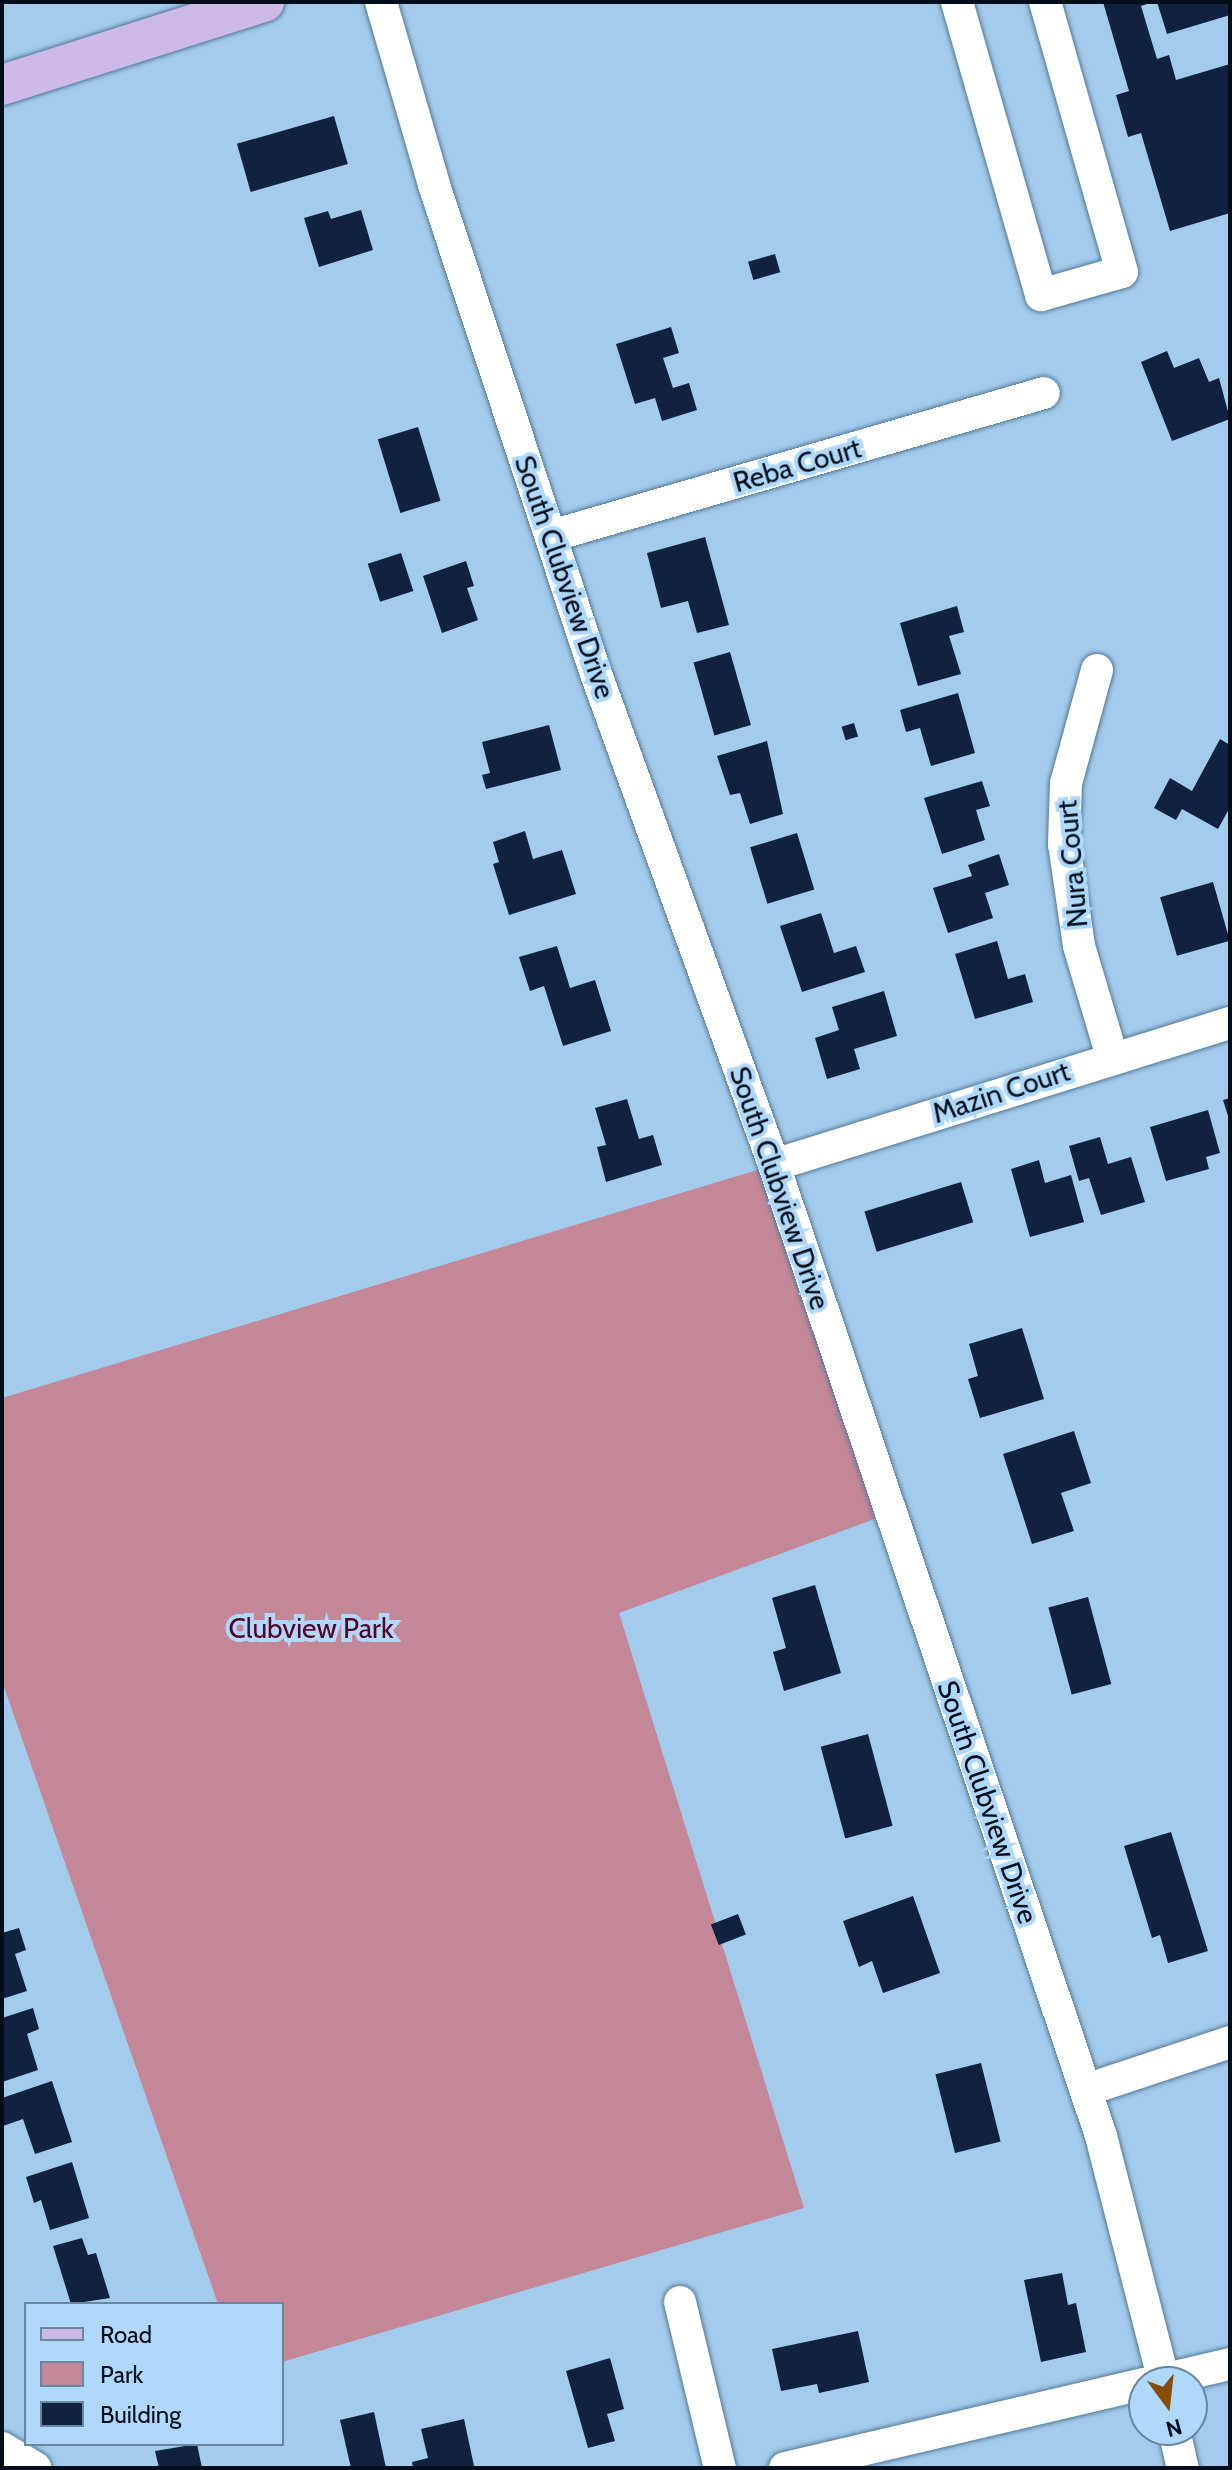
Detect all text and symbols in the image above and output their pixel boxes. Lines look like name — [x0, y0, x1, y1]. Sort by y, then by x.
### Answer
street label: Reba Court — [729, 431, 865, 499]
street label: South Clubview Drive — [508, 451, 622, 703]
street label: Nura Court — [1050, 799, 1094, 929]
street label: Mazin Court — [928, 1054, 1074, 1130]
street label: South Clubview Drive — [723, 1062, 837, 1314]
park label: Clubview Park — [229, 1611, 393, 1645]
street label: South Clubview Drive — [931, 1676, 1045, 1928]
legend — [24, 2302, 284, 2446]
text: Road — [100, 2320, 152, 2349]
text: Park — [100, 2360, 143, 2389]
north arrow — [1128, 2366, 1208, 2446]
text: Building — [100, 2400, 181, 2429]
text: N — [1163, 2413, 1185, 2443]

